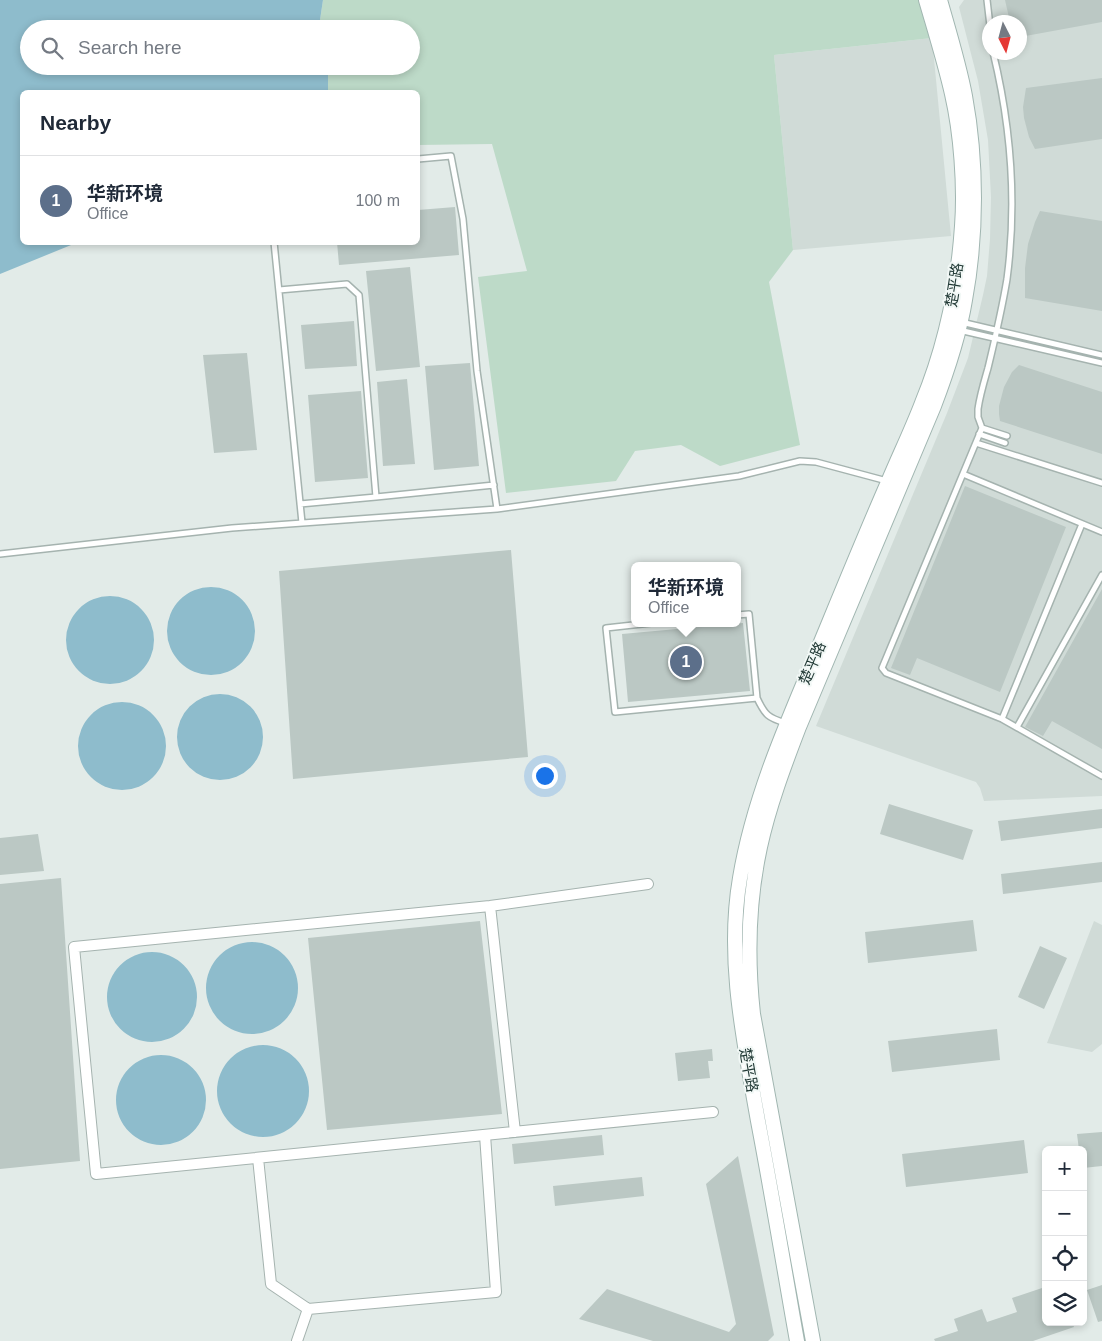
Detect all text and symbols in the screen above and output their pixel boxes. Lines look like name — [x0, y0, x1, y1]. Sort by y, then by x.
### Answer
north arrow — [982, 15, 1027, 60]
search box — [20, 20, 420, 75]
icon: search — [38, 34, 66, 62]
text: Search here — [78, 37, 182, 58]
text: Nearby — [40, 111, 111, 134]
text: 华新环境 — [87, 183, 163, 204]
text: 1 — [52, 192, 60, 209]
text: 100 m — [356, 192, 400, 209]
text: Office — [87, 205, 129, 222]
street label: 楚平路 — [942, 261, 966, 309]
popup — [631, 562, 741, 627]
text: 华新环境 — [648, 577, 724, 598]
text: Office — [648, 599, 689, 616]
street label: 楚平路 — [795, 639, 829, 687]
pin: 1 — [670, 643, 702, 681]
your location — [532, 763, 558, 789]
street label: 楚平路 — [737, 1046, 761, 1094]
map controls — [1042, 1146, 1087, 1326]
button: + — [1042, 1146, 1087, 1191]
button: − — [1042, 1191, 1087, 1236]
button: locate — [1042, 1236, 1087, 1281]
button: layers — [1042, 1281, 1087, 1326]

